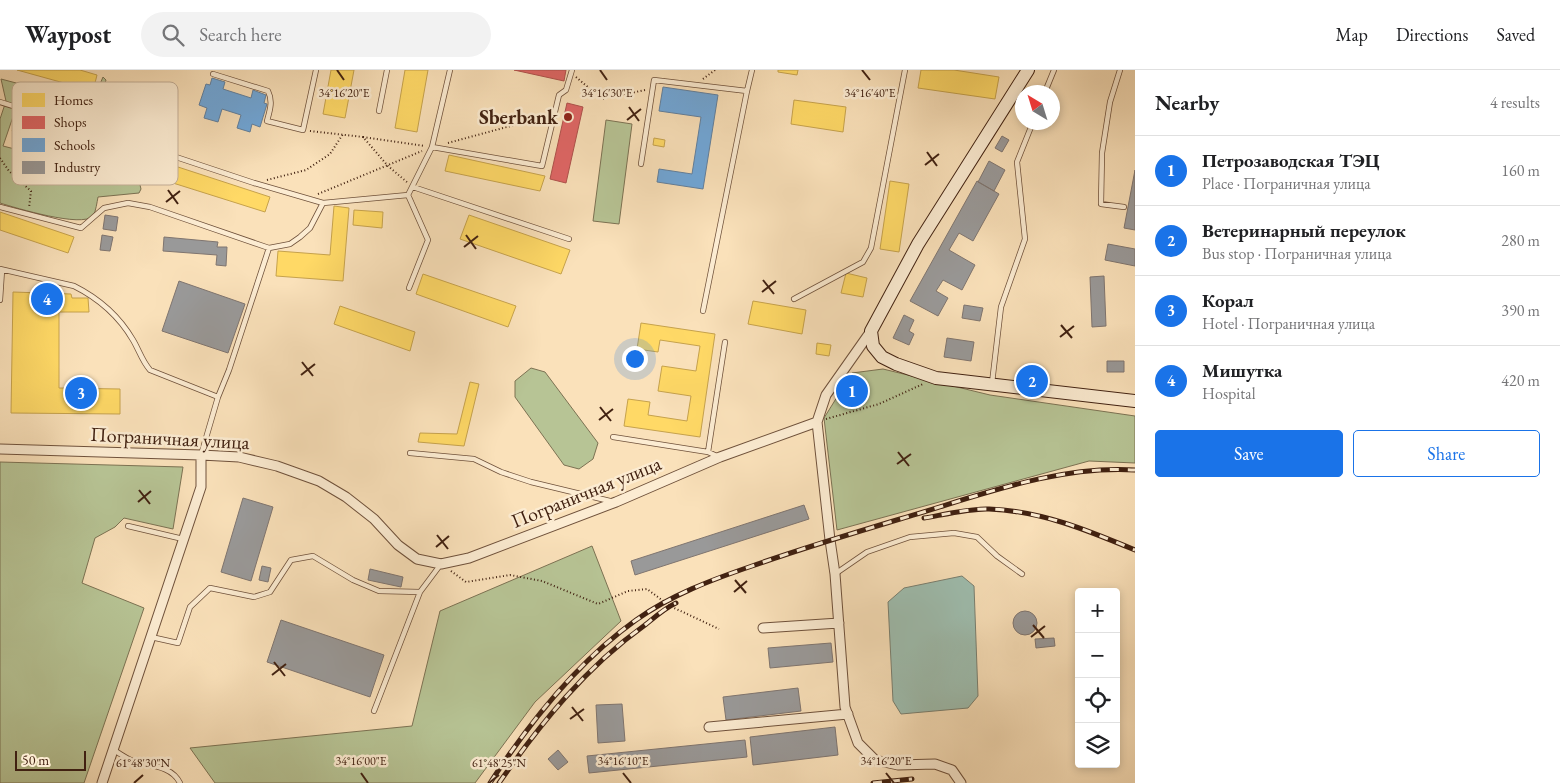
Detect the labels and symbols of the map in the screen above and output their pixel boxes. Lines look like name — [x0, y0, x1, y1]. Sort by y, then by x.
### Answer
legend — [12, 82, 178, 185]
text: 34°16'20"E — [318, 85, 370, 101]
text: 34°16'30"E — [581, 85, 633, 101]
text: 34°16'40"E — [844, 85, 896, 101]
north arrow — [1015, 85, 1060, 130]
text: Homes — [54, 91, 94, 109]
place label: Sberbank — [479, 104, 559, 130]
marker: Sberbank — [562, 111, 574, 123]
text: Shops — [54, 113, 87, 131]
text: Schools — [54, 136, 95, 154]
text: Industry — [54, 158, 101, 176]
pin: 4 — [31, 280, 63, 318]
your location — [622, 346, 648, 372]
pin: 2 — [1016, 362, 1048, 400]
pin: 1 — [836, 372, 868, 410]
pin: 3 — [65, 374, 97, 412]
street label: Пограничная улица — [90, 421, 250, 455]
street label: Пограничная улица — [507, 450, 665, 534]
scale bar — [15, 748, 86, 771]
text: 34°16'00"E — [335, 753, 387, 769]
text: 34°16'10"E — [597, 753, 649, 769]
text: 34°16'20"E — [860, 753, 912, 769]
text: 61°48'30"N — [116, 755, 170, 771]
text: 61°48'25"N — [472, 755, 526, 771]

